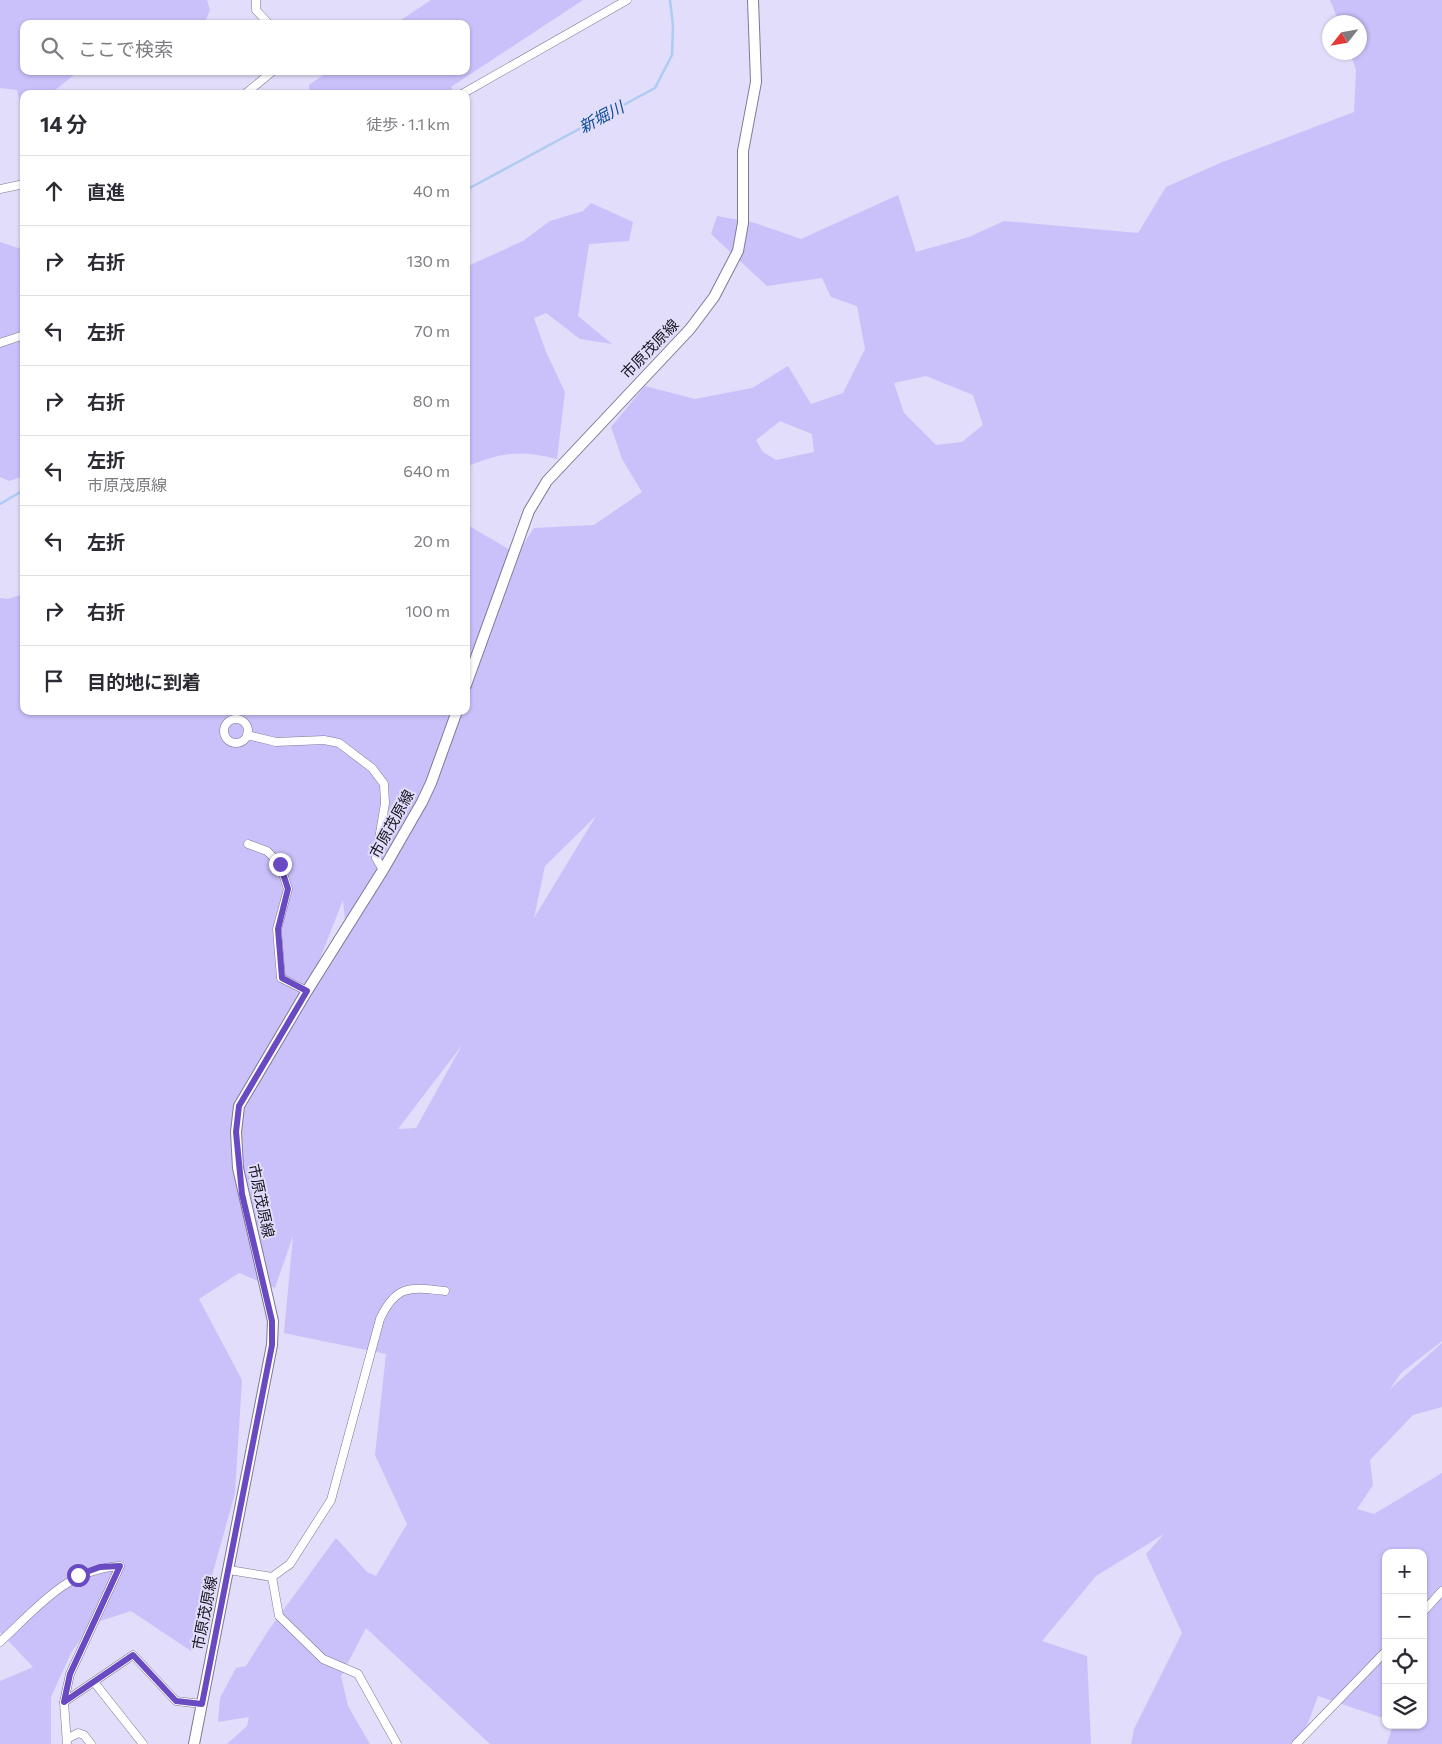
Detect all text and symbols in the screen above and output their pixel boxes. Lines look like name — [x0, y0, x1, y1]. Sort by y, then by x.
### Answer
north arrow — [1322, 15, 1367, 60]
search box — [20, 20, 470, 75]
icon: search — [38, 34, 66, 62]
text: ここで検索 — [78, 37, 173, 60]
water label: 新堀川 — [575, 96, 628, 136]
text: 14 分 — [40, 111, 87, 136]
text: 徒歩 · 1.1 km — [366, 114, 450, 133]
icon: ahead — [40, 177, 68, 205]
text: 直進 — [87, 180, 125, 203]
text: 40 m — [413, 181, 450, 200]
icon: right — [40, 247, 68, 275]
text: 右折 — [87, 250, 125, 273]
text: 130 m — [407, 251, 450, 270]
street label: 市原茂原線 — [617, 315, 682, 382]
icon: left — [40, 317, 68, 345]
text: 左折 — [87, 320, 125, 343]
text: 70 m — [414, 321, 450, 340]
icon: right — [40, 387, 68, 415]
text: 右折 — [87, 390, 125, 413]
text: 80 m — [413, 391, 450, 410]
text: 左折 — [87, 448, 125, 471]
icon: left — [40, 457, 68, 485]
text: 640 m — [403, 461, 450, 480]
text: 市原茂原線 — [87, 475, 167, 494]
icon: left — [40, 527, 68, 555]
text: 左折 — [87, 530, 125, 553]
text: 20 m — [414, 531, 450, 550]
icon: right — [40, 597, 68, 625]
text: 右折 — [87, 600, 125, 623]
text: 100 m — [405, 601, 450, 620]
icon: arrive — [40, 667, 68, 695]
text: 目的地に到着 — [87, 670, 201, 693]
street label: 市原茂原線 — [365, 786, 417, 861]
route end — [269, 853, 292, 876]
street label: 市原茂原線 — [245, 1162, 279, 1239]
map controls — [1382, 1549, 1427, 1729]
button: + — [1382, 1549, 1427, 1594]
route start — [67, 1564, 90, 1587]
street label: 市原茂原線 — [188, 1574, 220, 1651]
button: − — [1382, 1594, 1427, 1639]
button: locate — [1382, 1639, 1427, 1684]
button: layers — [1382, 1684, 1427, 1729]

